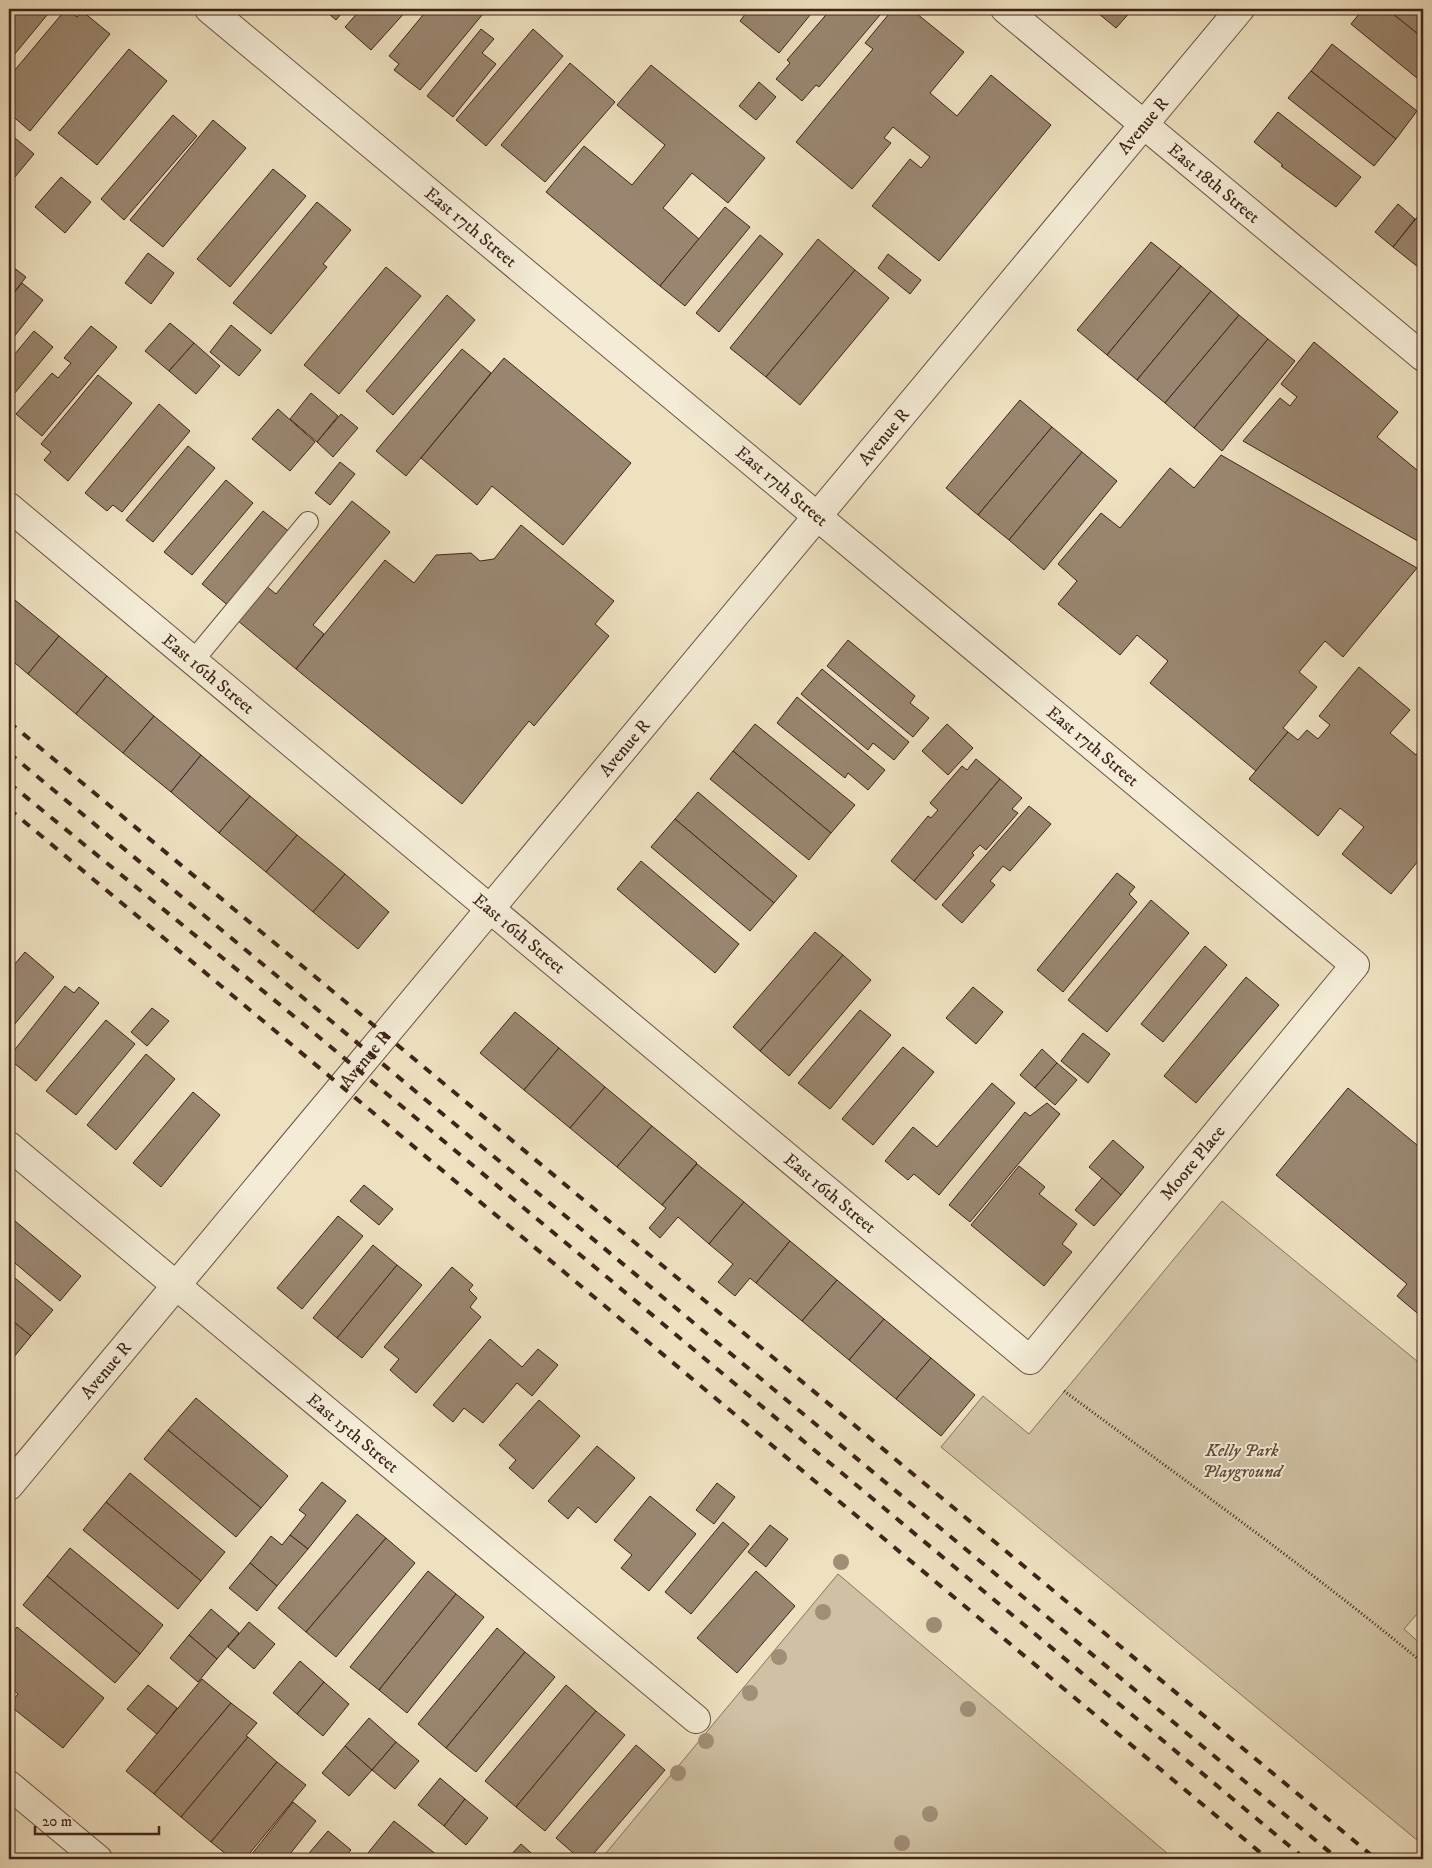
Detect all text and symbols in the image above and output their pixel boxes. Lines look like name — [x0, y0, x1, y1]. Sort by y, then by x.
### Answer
street label: Avenue R — [1113, 93, 1174, 159]
street label: East 18th Street — [1163, 139, 1264, 229]
street label: East 17th Street — [420, 183, 521, 273]
street label: Avenue R — [854, 404, 914, 470]
street label: East 17th Street — [731, 442, 832, 532]
street label: East 16th Street — [157, 630, 259, 719]
street label: East 17th Street — [1042, 702, 1143, 792]
street label: Avenue R — [595, 715, 655, 782]
street label: East 16th Street — [468, 889, 570, 979]
street label: Avenue R — [336, 1026, 396, 1093]
street label: Moore Place — [1156, 1121, 1230, 1205]
street label: East 16th Street — [779, 1149, 880, 1239]
street label: Avenue R — [76, 1338, 137, 1404]
street label: East 15th Street — [302, 1389, 403, 1479]
park label: Kelly Park Playground — [1202, 1440, 1284, 1483]
scale bar — [35, 1803, 159, 1835]
text: 20 m — [42, 1812, 72, 1831]

